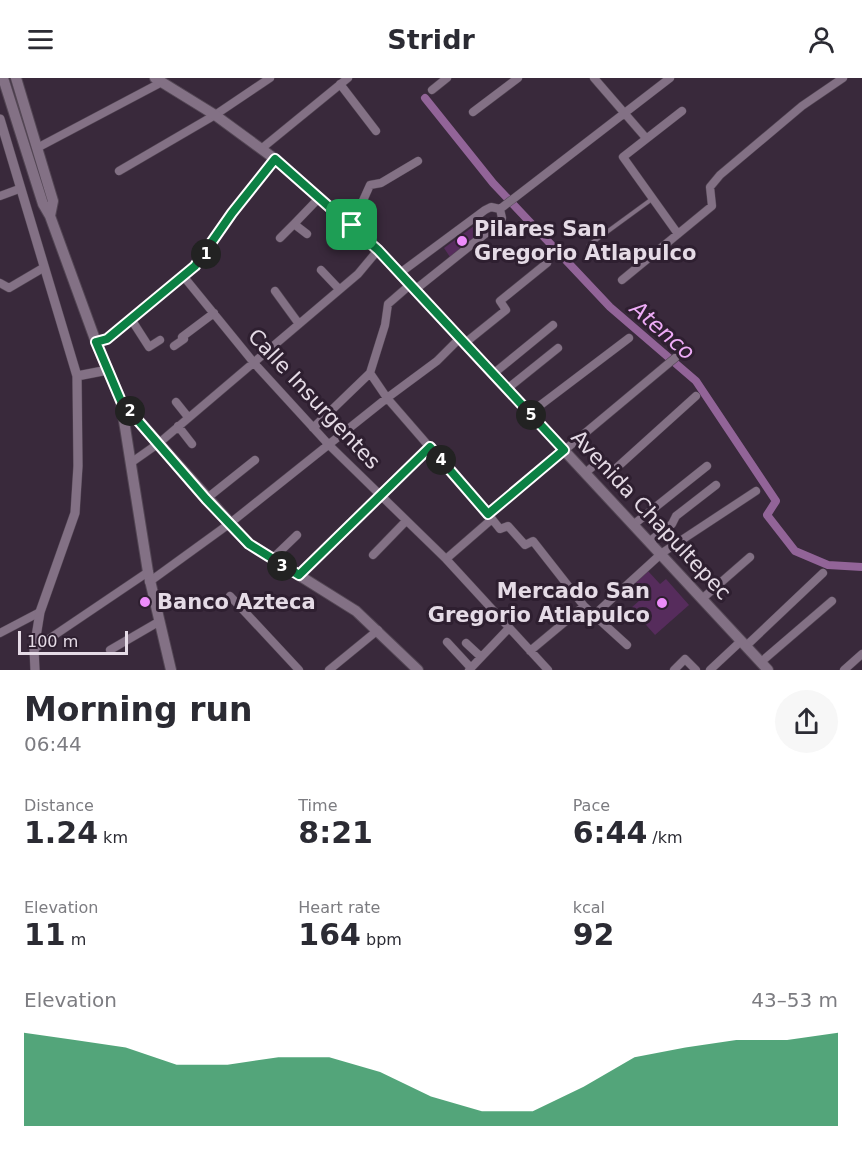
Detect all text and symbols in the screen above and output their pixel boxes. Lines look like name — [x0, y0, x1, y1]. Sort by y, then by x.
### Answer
icon: menu — [24, 23, 57, 56]
icon: person — [805, 23, 838, 56]
text: Stridr — [387, 24, 475, 55]
pin — [326, 199, 377, 250]
icon: arrive — [335, 208, 368, 241]
place label: Pilares San Gregorio Atlapulco — [474, 217, 696, 265]
marker: Pilares San Gregorio Atlapulco — [455, 234, 469, 248]
pin: 1 — [191, 239, 221, 269]
text: 1 — [200, 244, 212, 263]
water label: Atenco — [624, 294, 700, 365]
street label: Calle Insurgentes — [243, 324, 385, 474]
pin: 2 — [115, 396, 145, 426]
pin: 5 — [516, 400, 546, 430]
text: 2 — [124, 401, 136, 420]
text: 5 — [525, 405, 537, 424]
street label: Avenida Chapultepec — [566, 425, 736, 605]
pin: 4 — [426, 445, 456, 475]
text: 4 — [435, 450, 447, 469]
pin: 3 — [267, 551, 297, 581]
text: 3 — [276, 556, 288, 575]
place label: Mercado San Gregorio Atlapulco — [428, 579, 650, 627]
place label: Banco Azteca — [157, 590, 316, 614]
marker: Banco Azteca — [138, 595, 152, 609]
marker: Mercado San Gregorio Atlapulco — [655, 596, 669, 610]
scale bar — [18, 628, 128, 656]
text: 100 m — [27, 632, 78, 651]
text: Morning run — [24, 690, 252, 729]
button: share — [775, 690, 838, 753]
text: 06:44 — [24, 732, 82, 756]
text: Distance — [24, 796, 94, 815]
text: Time — [298, 796, 337, 815]
text: Pace — [573, 796, 610, 815]
text: 1.24 — [24, 815, 98, 850]
text: 8:21 — [298, 815, 373, 850]
text: 6:44 — [573, 815, 647, 850]
text: km — [98, 828, 128, 847]
text: /km — [647, 828, 683, 847]
text: Elevation — [24, 898, 98, 917]
text: Heart rate — [298, 898, 380, 917]
text: kcal — [573, 898, 605, 917]
text: 11 — [24, 917, 66, 952]
text: 164 — [298, 917, 361, 952]
text: 92 — [573, 917, 614, 952]
text: m — [66, 930, 86, 949]
text: bpm — [361, 930, 402, 949]
text: Elevation — [24, 988, 117, 1012]
text: 43–53 m — [751, 988, 838, 1012]

